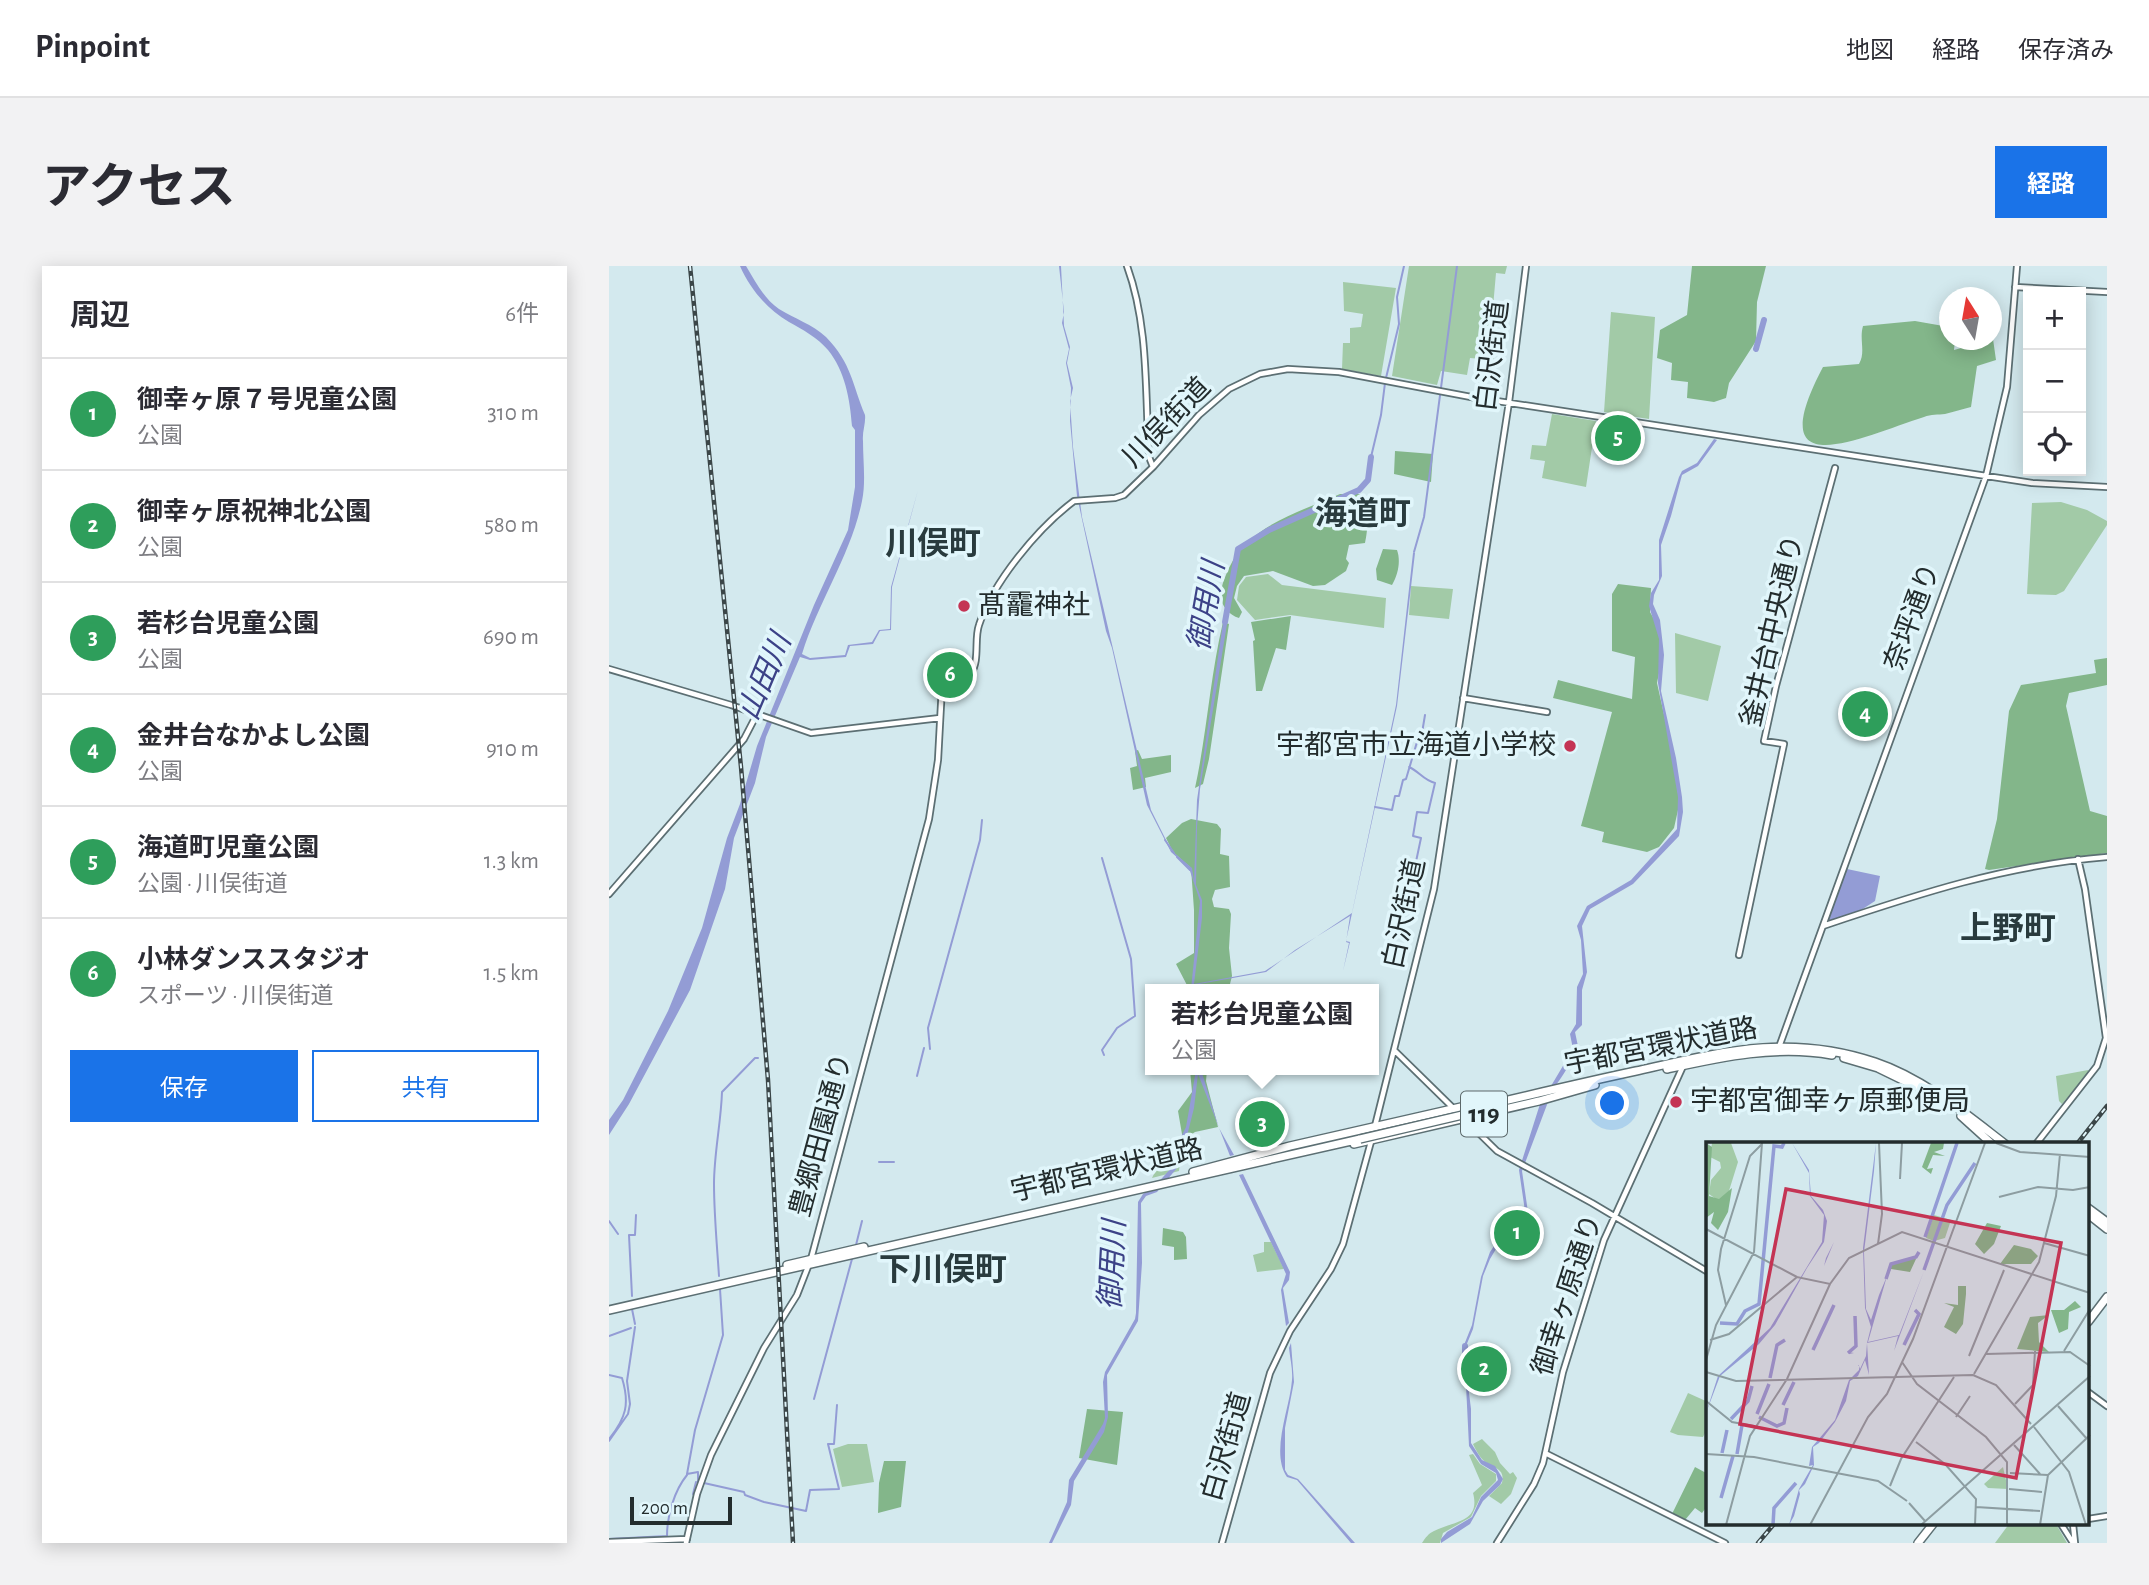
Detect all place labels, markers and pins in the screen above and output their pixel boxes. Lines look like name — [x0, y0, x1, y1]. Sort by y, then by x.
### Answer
pin: 5 — [1595, 412, 1641, 464]
place label: 髙靇神社 — [978, 590, 1090, 620]
marker: 髙靇神社 — [956, 598, 972, 614]
pin: 6 — [927, 649, 973, 701]
pin: 4 — [1842, 688, 1888, 740]
place label: 宇都宮市立海道小学校 — [1276, 730, 1556, 760]
marker: 宇都宮市立海道小学校 — [1562, 738, 1578, 754]
place label: 宇都宮御幸ヶ原郵便局 — [1690, 1086, 1970, 1116]
marker: 宇都宮御幸ヶ原郵便局 — [1668, 1094, 1684, 1110]
pin: 3 — [1239, 1098, 1285, 1150]
pin: 1 — [1494, 1207, 1540, 1259]
pin: 2 — [1461, 1343, 1507, 1395]

